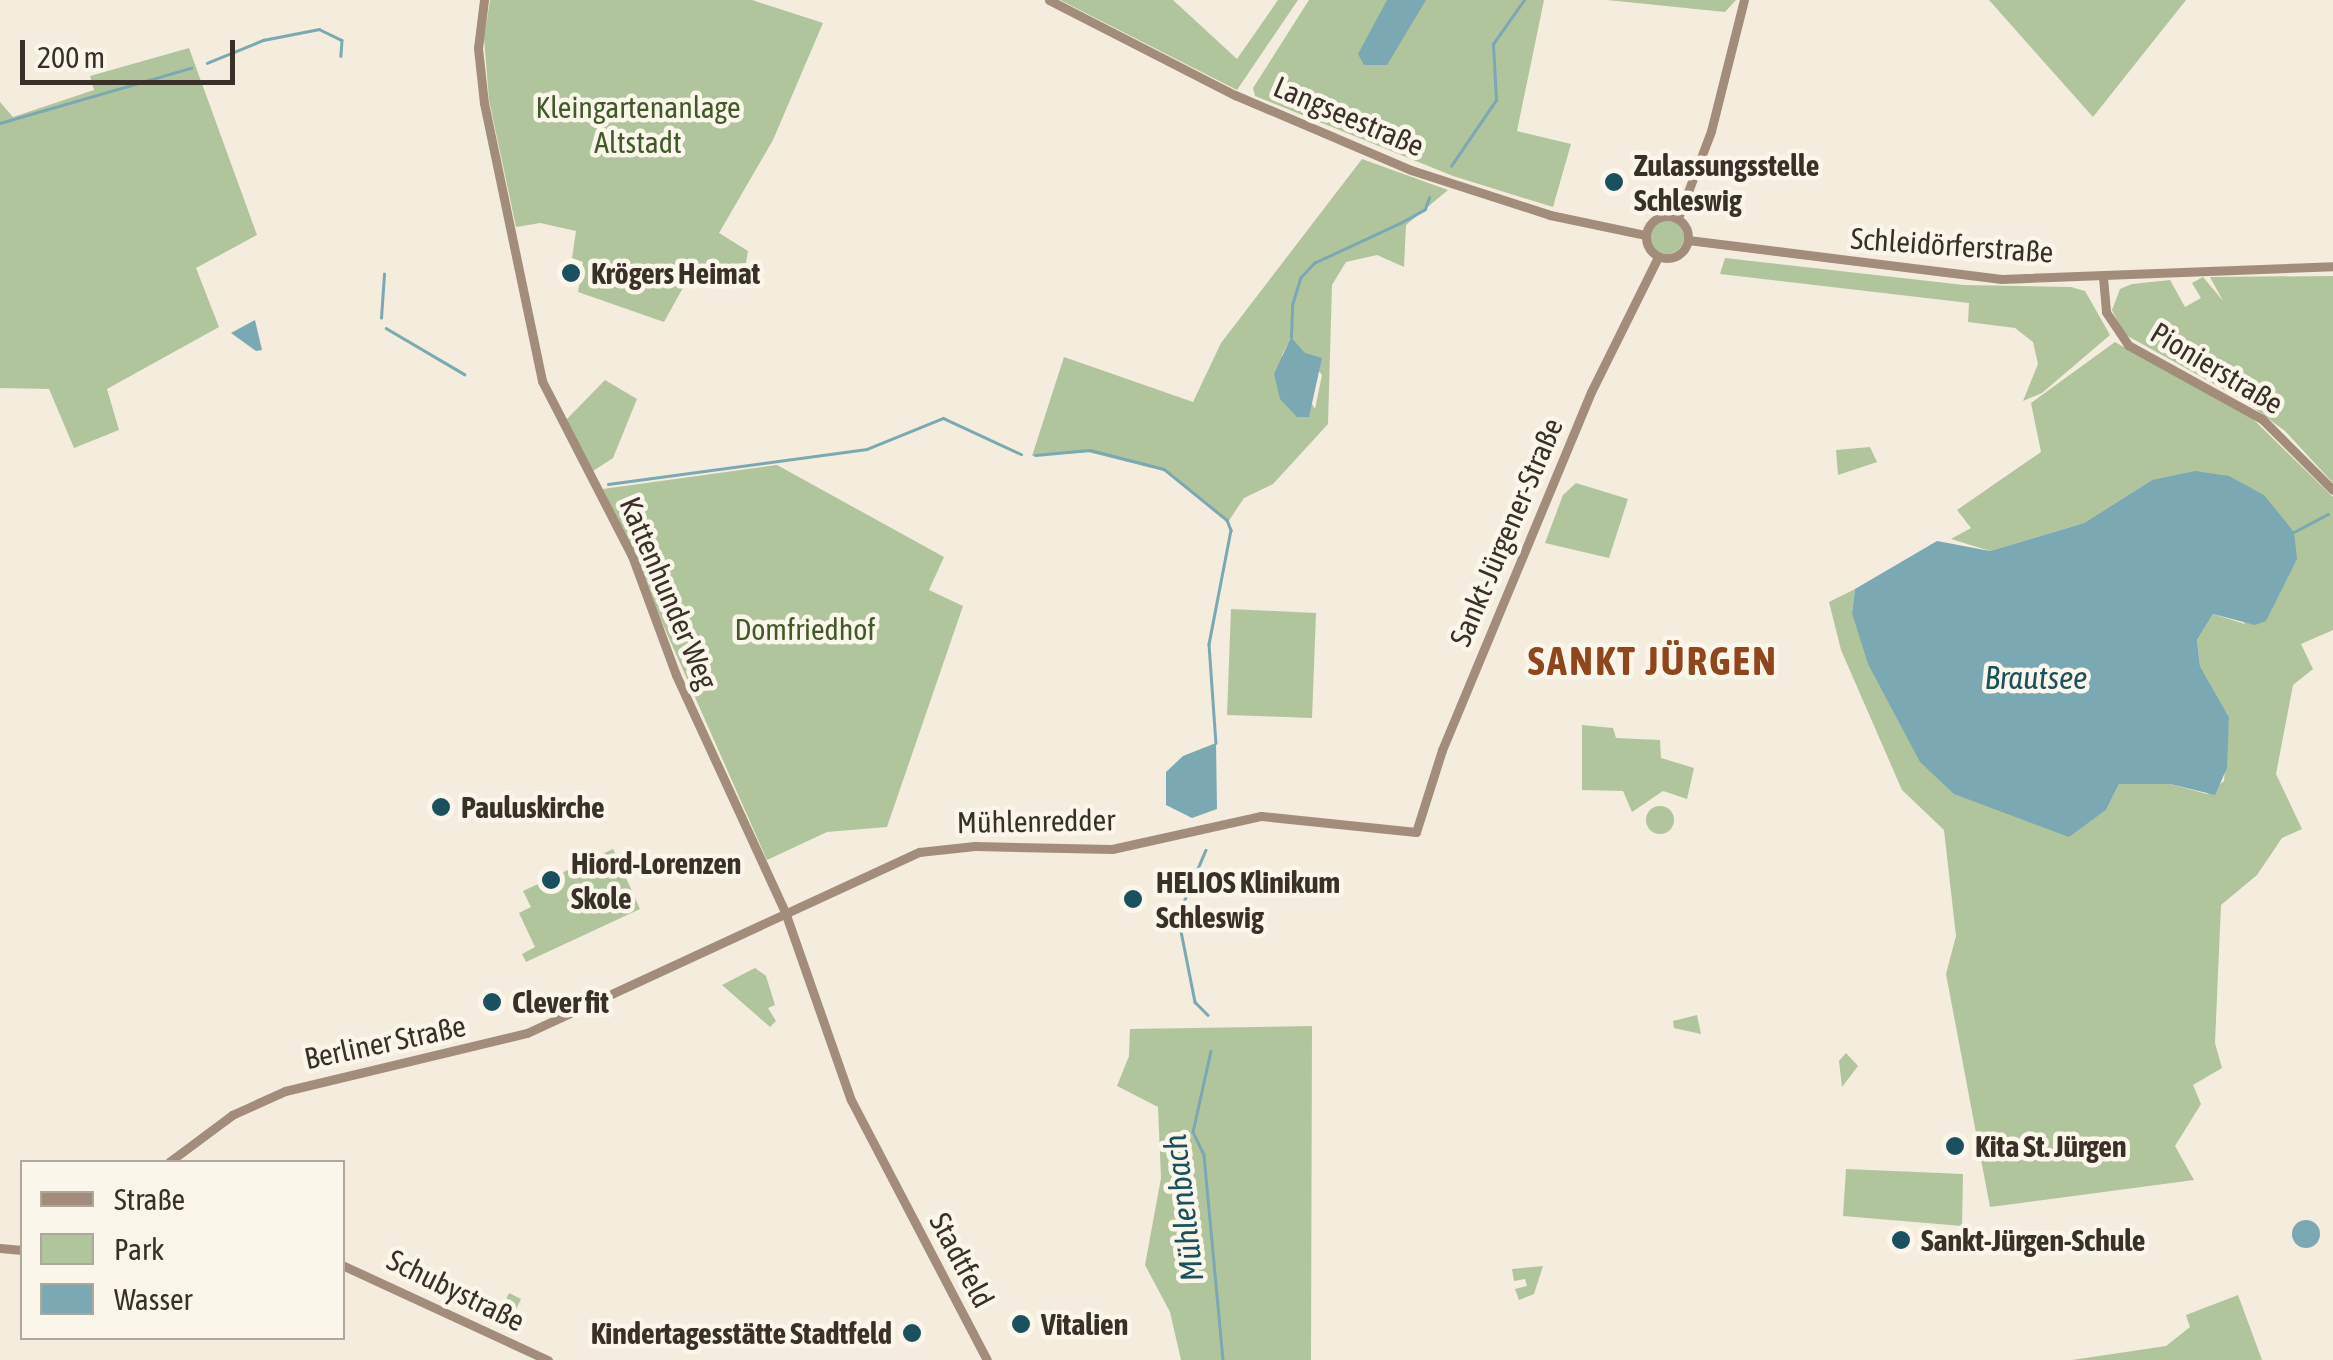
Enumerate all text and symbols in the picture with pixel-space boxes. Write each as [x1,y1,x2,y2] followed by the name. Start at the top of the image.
[25,20,240,82] scale bar
[37,40,105,74] text: 200 m
[1268,68,1430,164] street label: Langseestraße
[535,89,741,160] park label: Kleingartenanlage Altstadt
[1634,147,1819,218] place label: Zulassungsstelle Schleswig
[1603,171,1625,193] marker: Zulassungsstelle Schleswig
[1849,220,2055,270] street label: Schleidörferstraße
[591,255,760,291] place label: Krögers Heimat
[560,262,582,284] marker: Krögers Heimat
[2144,314,2290,422] street label: Pionierstraße
[1442,413,1570,651] street label: Sankt-Jürgener-Straße
[612,492,726,694] street label: Kattenhunder Weg
[734,611,876,647] park label: Domfriedhof
[1528,637,1778,685] district label: SANKT JÜRGEN
[1985,659,2087,697] water label: Brautsee
[461,789,605,825] place label: Pauluskirche
[430,796,452,818] marker: Pauluskirche
[957,802,1115,840] street label: Mühlenredder
[571,845,741,916] place label: Hiord-Lorenzen Skole
[1156,864,1340,934] place label: HELIOS Klinikum Schleswig
[540,869,562,891] marker: Hiord-Lorenzen Skole
[1120,886,1146,912] marker: HELIOS Klinikum Schleswig
[512,984,609,1020] place label: Clever fit
[481,991,503,1013] marker: Clever fit
[301,1007,469,1077] street label: Berliner Straße
[1975,1128,2126,1164] place label: Kita St. Jürgen
[1156,1132,1212,1284] water label: Mühlenbach
[1944,1135,1966,1157] marker: Kita St. Jürgen
[20,1160,345,1340] legend
[114,1182,185,1216] text: Straße
[922,1207,1002,1313] street label: Stadtfeld
[1921,1222,2145,1258] place label: Sankt-Jürgen-Schule
[1890,1229,1912,1251] marker: Sankt-Jürgen-Schule
[114,1232,164,1266] text: Park
[382,1241,530,1339] street label: Schubystraße
[114,1282,192,1316] text: Wasser
[1041,1306,1128,1342] place label: Vitalien
[1010,1313,1032,1335] marker: Vitalien
[591,1315,892,1351] place label: Kindertagesstätte Stadtfeld
[901,1322,923,1344] marker: Kindertagesstätte Stadtfeld

